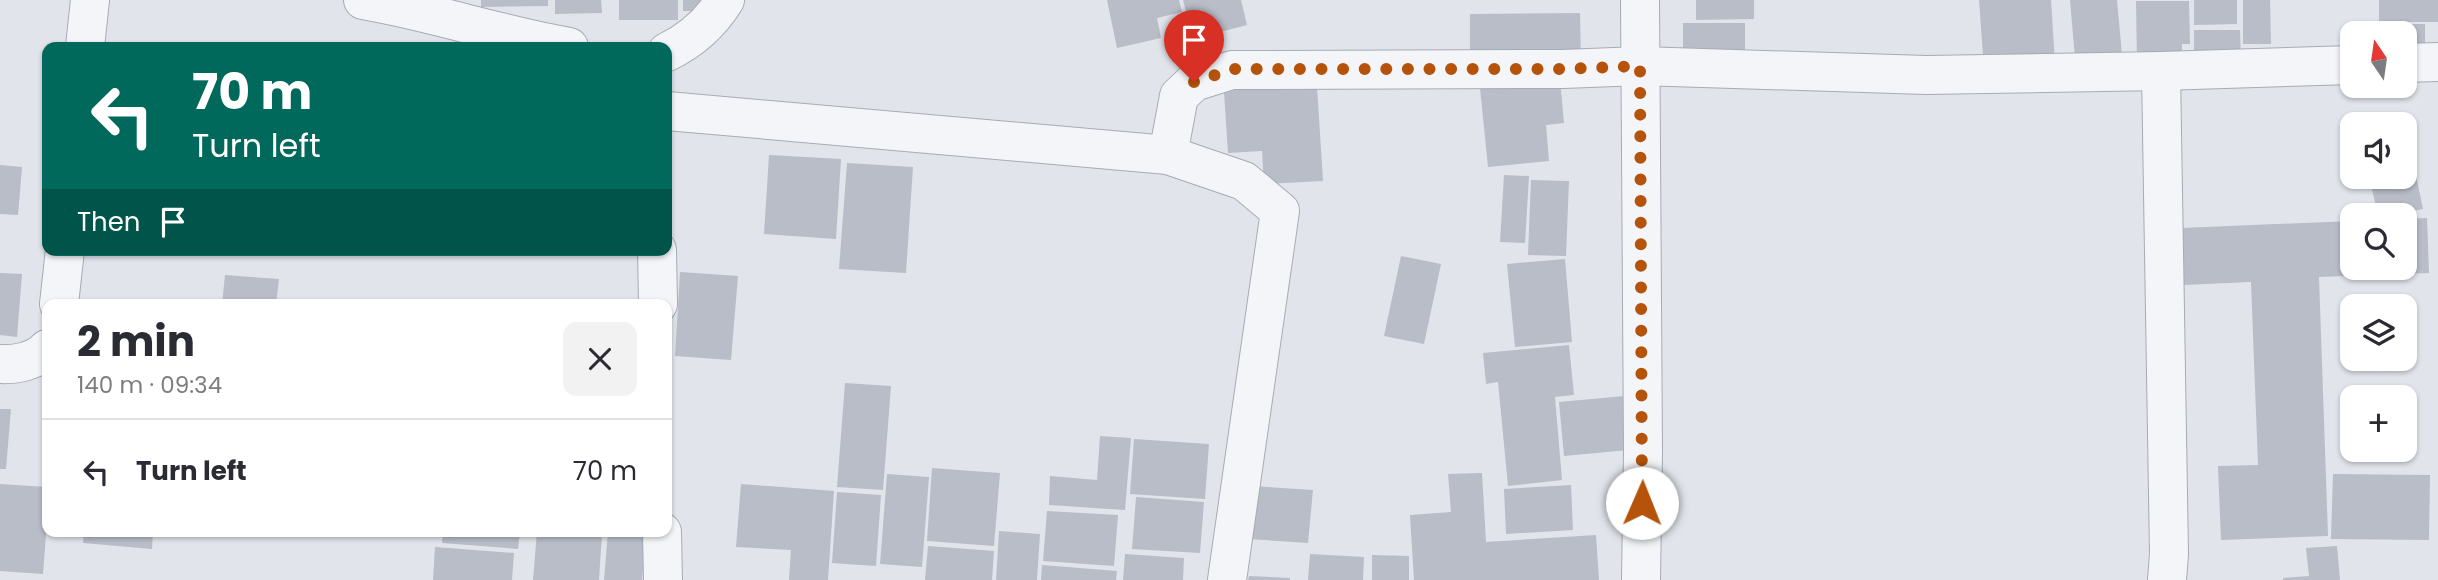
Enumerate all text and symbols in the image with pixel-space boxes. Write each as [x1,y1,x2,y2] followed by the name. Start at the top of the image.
[1164,10,1224,82] pin
[1175,21,1213,59] icon: arrive
[2340,21,2417,98] north arrow
[2340,21,2417,462] map controls
[192,58,312,126] text: 70 m
[77,70,168,161] icon: left
[2340,112,2417,189] button: sound
[192,123,321,168] text: Turn left
[154,203,192,241] icon: arrive
[2340,203,2417,280] button: search
[77,204,140,240] text: Then
[2340,294,2417,371] button: layers
[77,312,195,371] text: 2 min
[563,322,637,396] button: close
[77,369,222,401] text: 140 m · 09:34
[2340,385,2417,462] button: +
[77,453,115,491] icon: left
[136,453,247,489] text: Turn left
[573,453,637,489] text: 70 m
[1605,466,1679,540] position arrow

